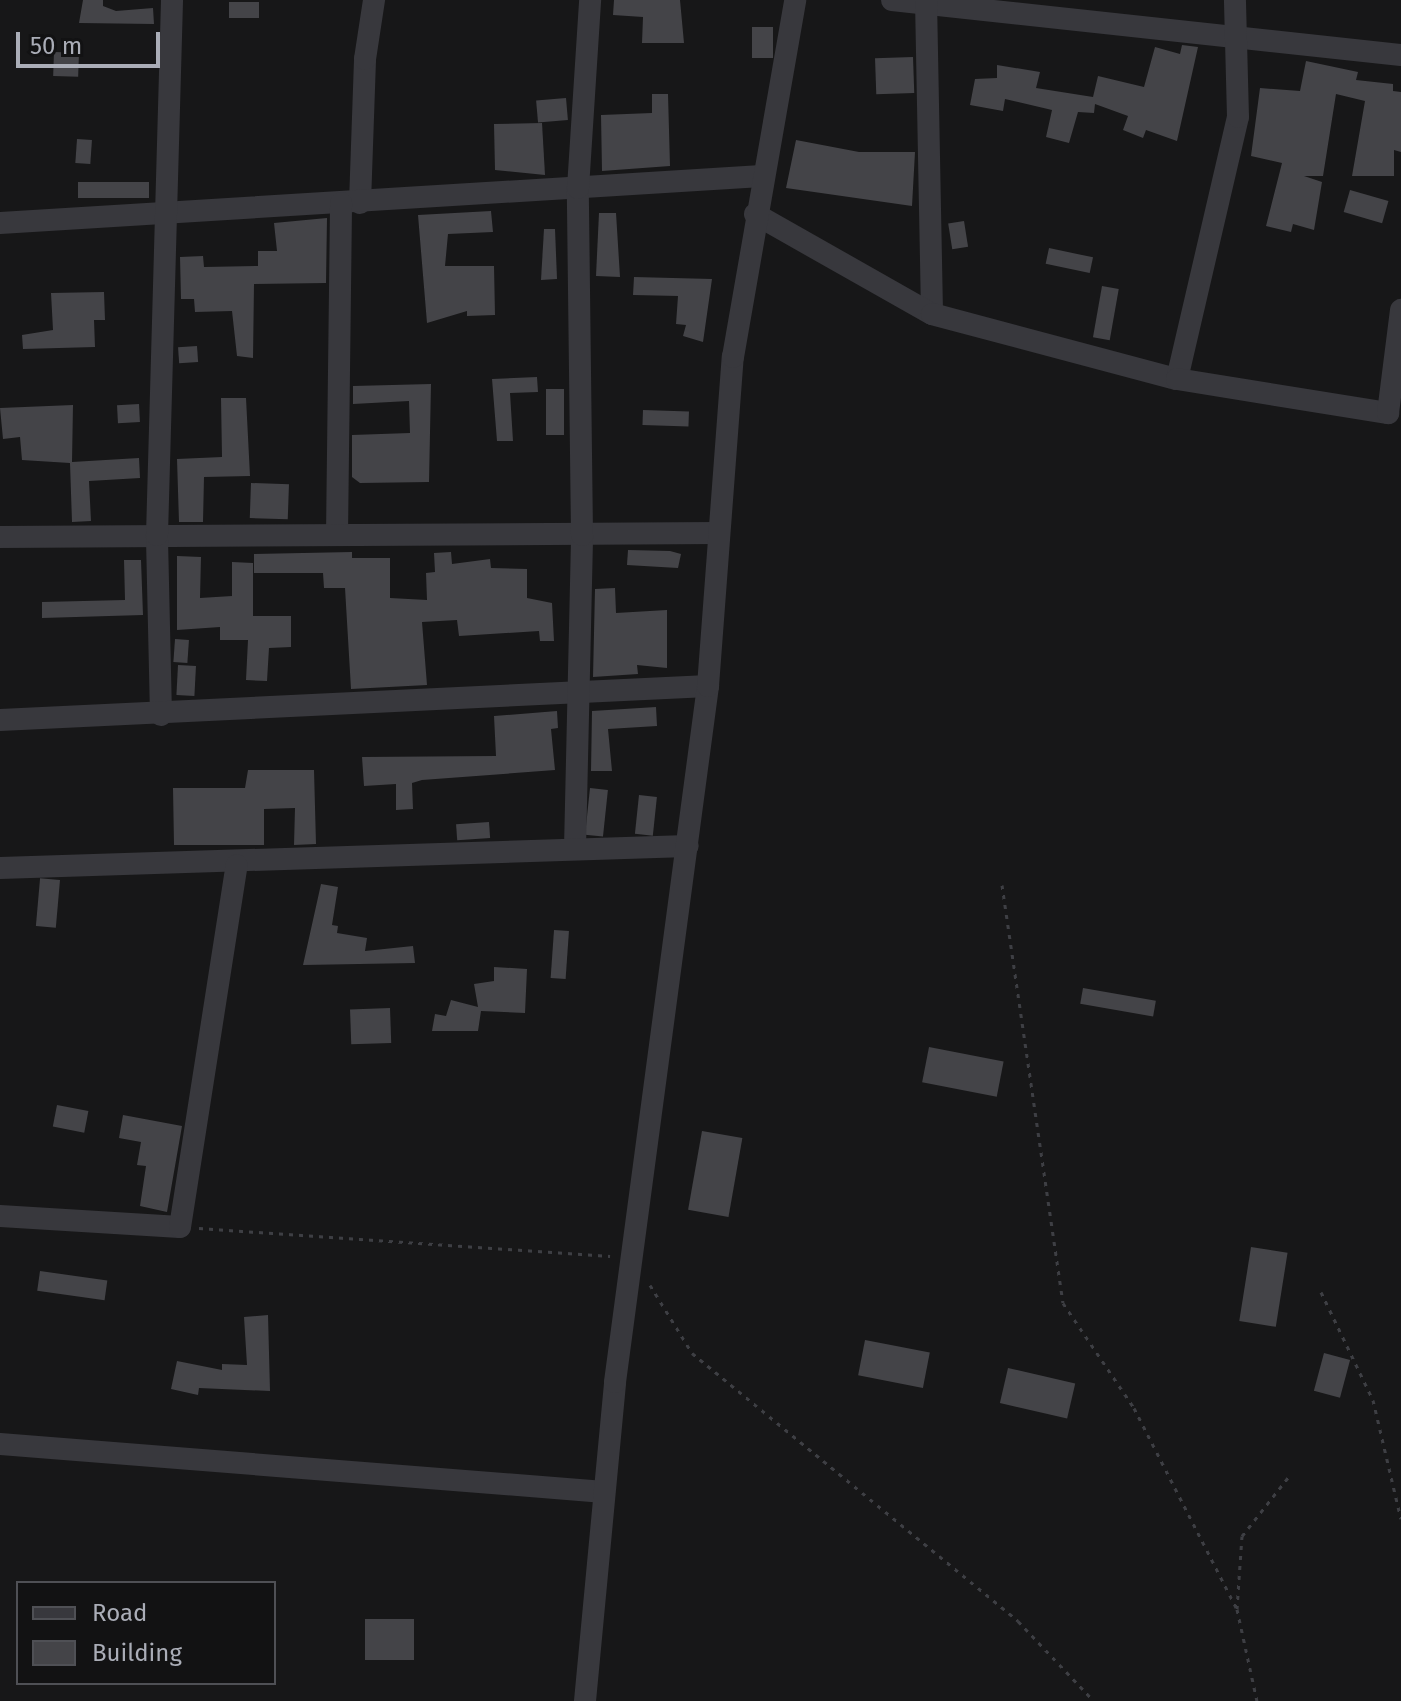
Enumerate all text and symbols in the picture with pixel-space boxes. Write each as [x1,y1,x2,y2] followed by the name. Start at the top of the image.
[20,16,164,66] scale bar
[30,32,82,60] text: 50 m
[16,1581,276,1685] legend
[92,1599,147,1627] text: Road
[92,1639,182,1667] text: Building

